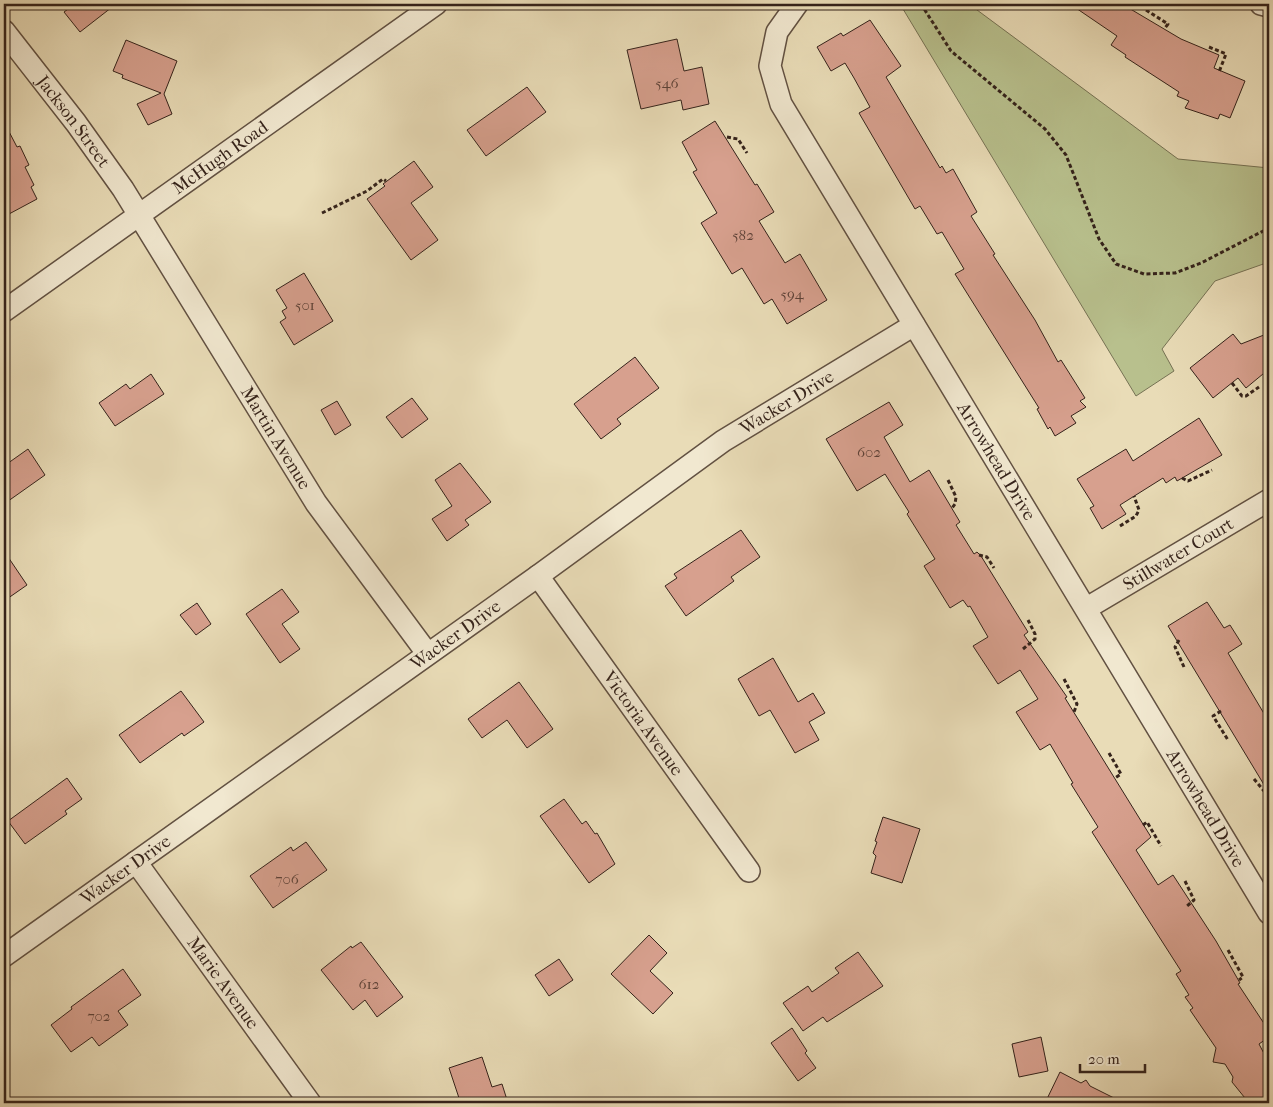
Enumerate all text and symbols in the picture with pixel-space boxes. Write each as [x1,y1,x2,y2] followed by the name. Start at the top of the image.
[31,70,115,172] street label: Jackson Street
[655,74,680,92] house number: 546
[168,116,272,199] street label: McHugh Road
[732,226,754,244] house number: 582
[780,285,805,303] house number: 594
[295,296,315,314] house number: 501
[735,366,838,439] street label: Wacker Drive
[236,383,316,493] street label: Martin Avenue
[952,398,1040,524] street label: Arrowhead Drive
[857,443,881,461] house number: 602
[1119,513,1238,595] street label: Stillwater Court
[405,595,505,675] street label: Wacker Drive
[598,666,688,780] street label: Victoria Avenue
[1162,745,1249,871] street label: Arrowhead Drive
[75,830,175,910] street label: Wacker Drive
[275,870,300,888] house number: 706
[183,933,264,1033] street label: Marie Avenue
[358,975,380,993] house number: 612
[87,1007,111,1025] house number: 702
[1080,1042,1146,1074] scale bar
[1088,1050,1120,1068] text: 20 m

